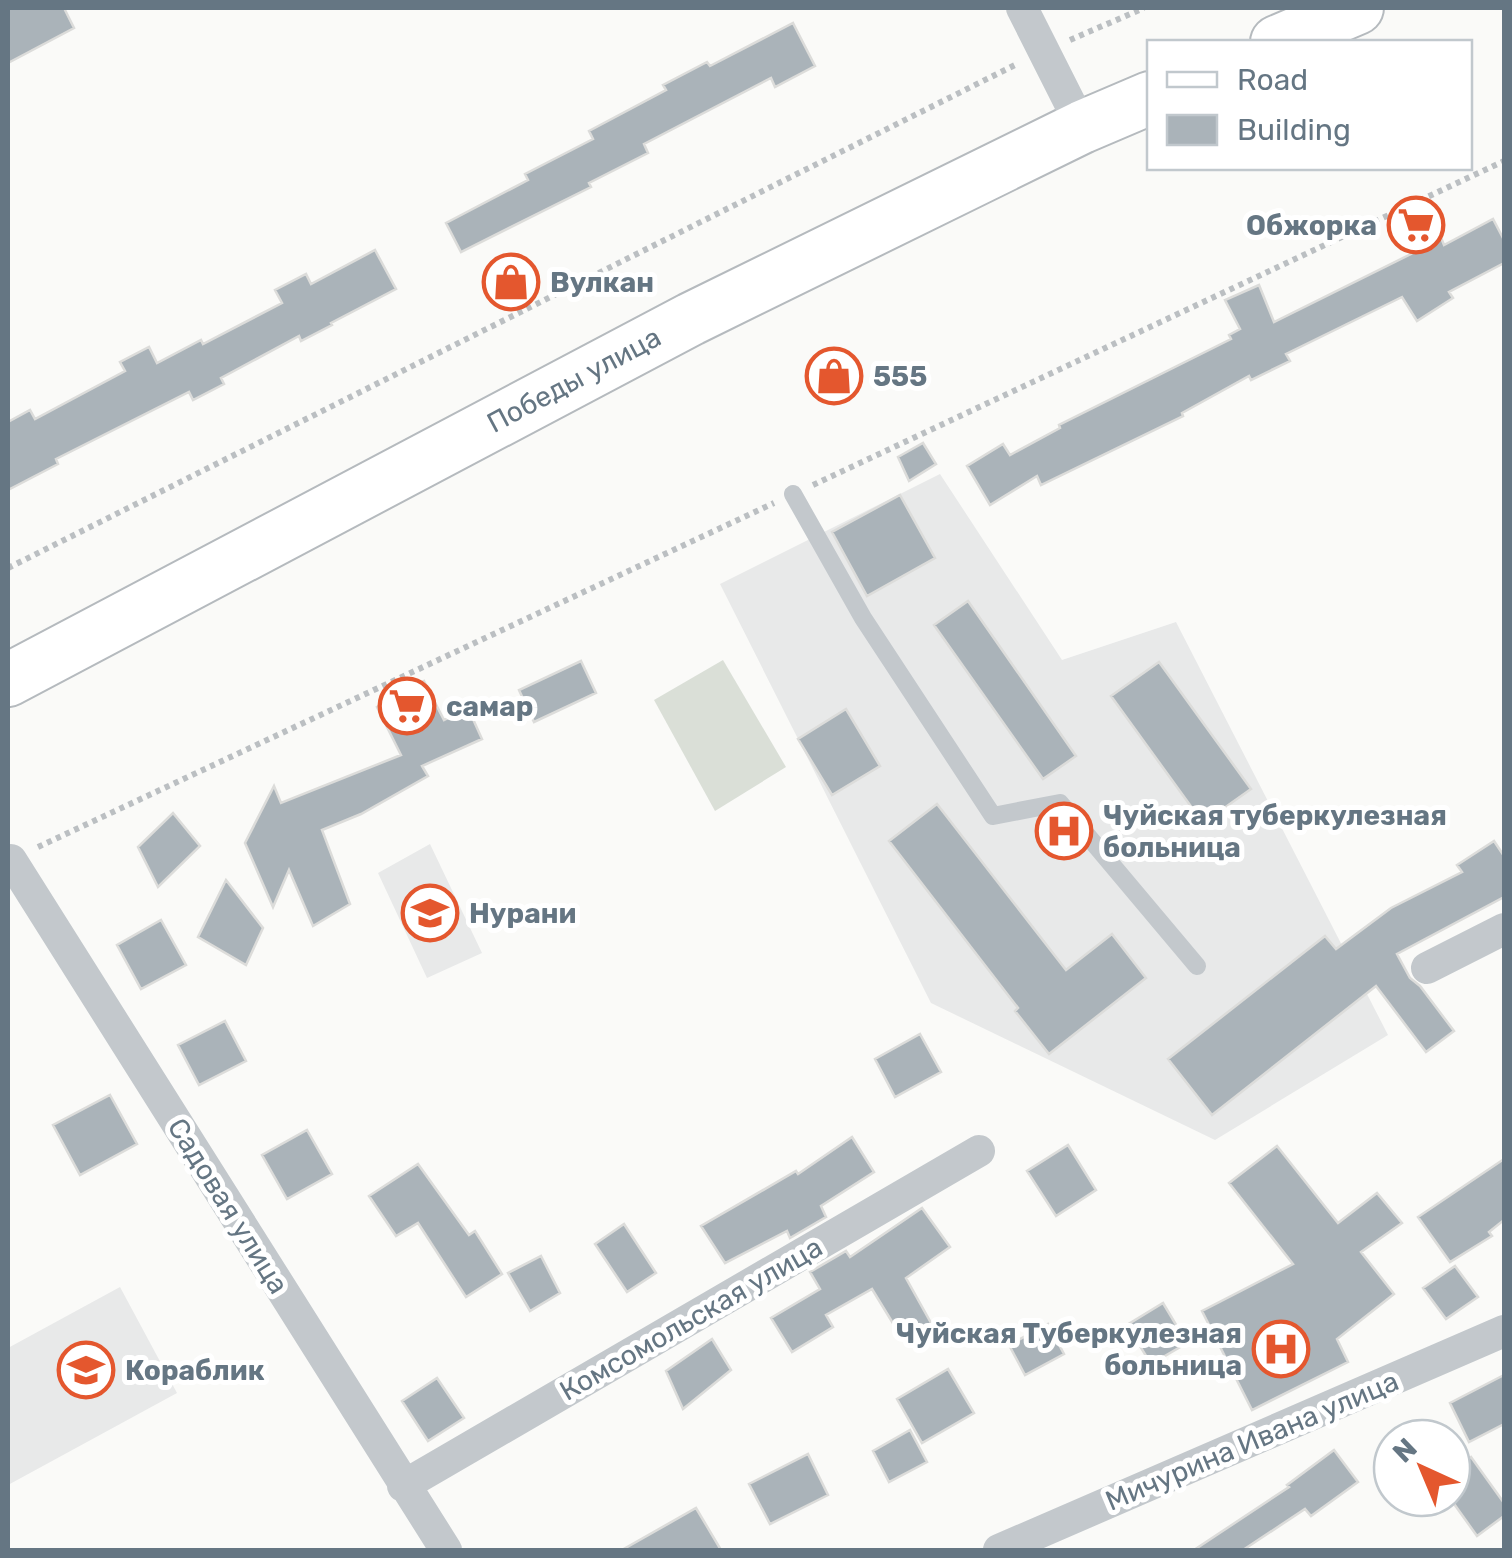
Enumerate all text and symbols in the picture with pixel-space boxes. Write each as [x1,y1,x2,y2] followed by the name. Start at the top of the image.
[1147,40,1472,170] legend
[1237,62,1308,98] text: Road
[1237,112,1351,148] text: Building
[1386,195,1446,255] supermarket icon: Обжорка
[1246,209,1377,242] place label: Обжорка
[481,252,541,312] shop icon: Вулкан
[550,266,654,299] place label: Вулкан
[481,320,667,440] street label: Победы улица
[804,346,864,406] shop icon: 555
[873,360,927,393] place label: 555
[377,676,437,736] supermarket icon: самар
[446,690,534,723] place label: самар
[1103,799,1447,864] place label: Чуйская туберкулезная больница
[1034,801,1094,861] hospital icon: Чуйская туберкулезная больница
[400,883,460,943] school or university icon: Нурани
[469,897,576,930] place label: Нурани
[161,1112,295,1300] street label: Садовая улица
[554,1230,828,1408] street label: Комсомольская улица
[896,1317,1242,1382] place label: Чуйская Туберкулезная больница
[1251,1319,1311,1379] hospital icon: Чуйская Туберкулезная больница
[56,1340,116,1400] school or university icon: Кораблик
[125,1354,265,1387] place label: Кораблик
[1101,1364,1403,1518] street label: Мичурина Ивана улица
[1372,1418,1472,1518] north arrow
[1386,1432,1424,1469] text: N

